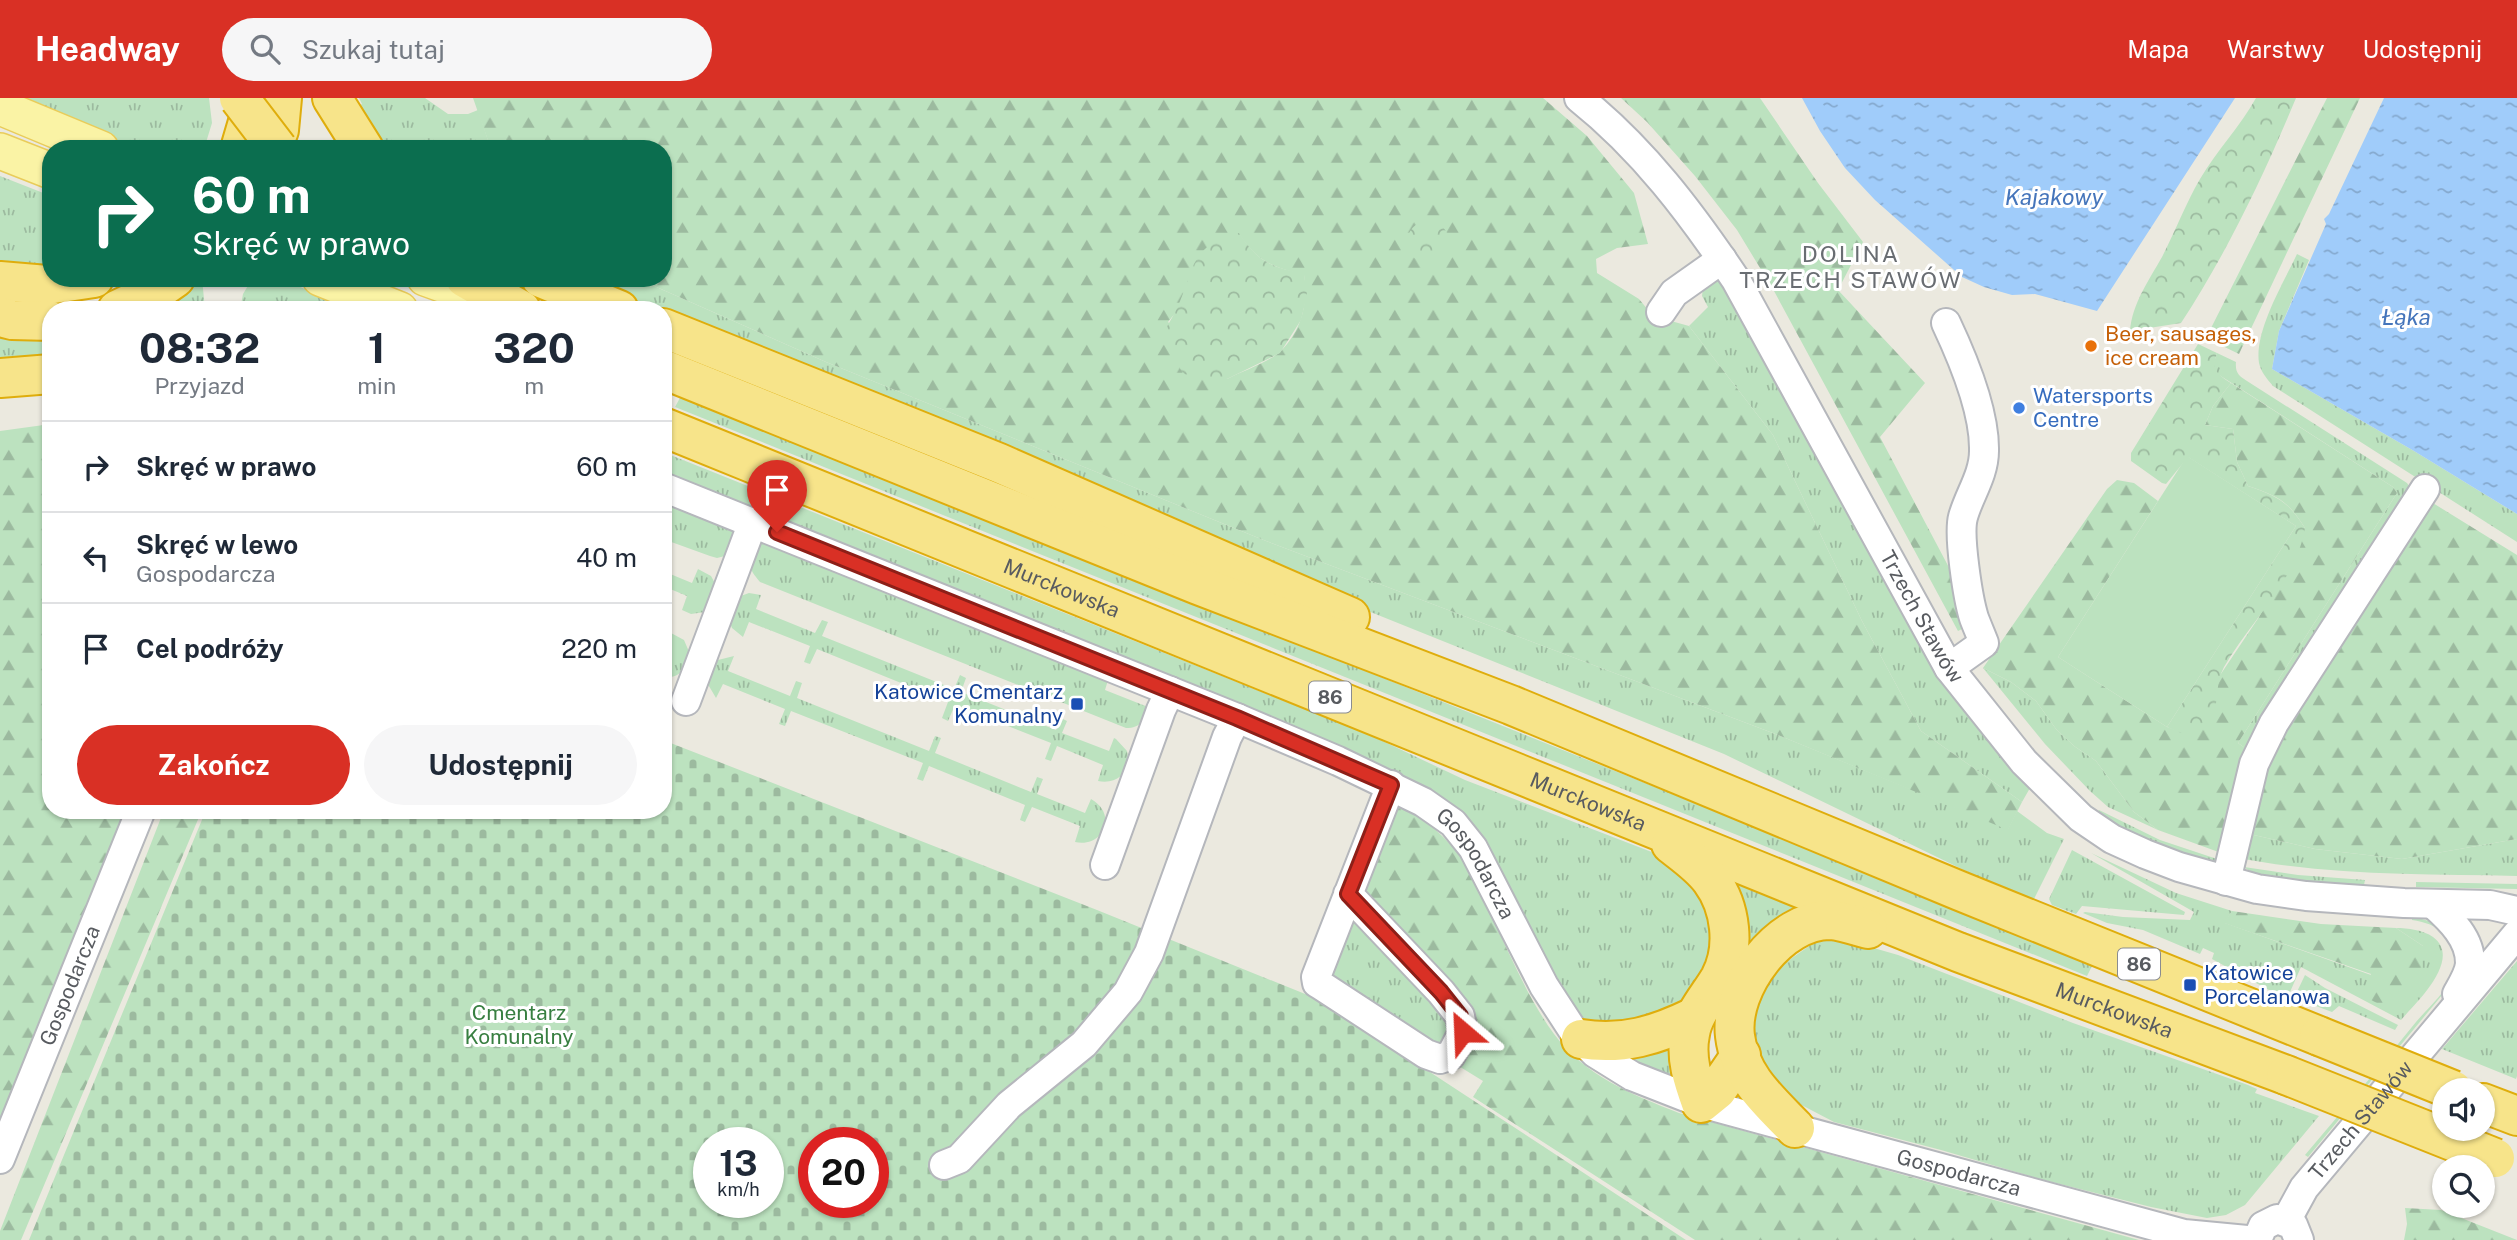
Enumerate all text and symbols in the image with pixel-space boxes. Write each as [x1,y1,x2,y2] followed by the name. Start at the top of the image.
[222,18,712,81] search box
[35,30,180,68] text: Headway
[246,30,284,68] icon: search
[302,34,445,65] text: Szukaj tutaj
[2127,35,2189,63] text: Mapa
[2227,35,2325,63] text: Warstwy
[2363,35,2482,63] text: Udostępnij
[192,166,311,224] text: 60 m
[77,168,168,259] icon: right
[2005,183,2105,210] water label: Kajakowy
[192,225,410,262] text: Skręć w prawo
[1739,240,1963,293] district label: DOLINA TRZECH STAWÓW
[2381,303,2431,330] water label: Łąka
[2105,321,2257,370] place label: Beer, sausages, ice cream
[139,323,260,372] text: 08:32
[368,323,386,372] text: 1
[493,323,575,372] text: 320
[2083,338,2099,354] marker: Beer, sausages, ice cream
[154,372,245,399] text: Przyjazd
[357,372,396,399] text: min
[524,372,544,399] text: m
[2033,383,2153,432] place label: Watersports Centre
[2011,400,2027,416] marker: Watersports Centre
[77,448,115,486] icon: right
[136,451,316,482] text: Skręć w prawo
[576,451,637,482] text: 60 m
[747,460,807,532] pin
[758,471,796,509] icon: arrive
[136,529,298,560] text: Skręć w lewo
[77,539,115,577] icon: left
[576,542,637,573] text: 40 m
[1875,546,1969,688] street label: Trzech Stawów
[1000,553,1124,623] street label: Murckowska
[136,560,276,587] text: Gospodarcza
[77,630,115,668] icon: arrive
[136,633,284,664] text: Cel podróży
[561,633,637,664] text: 220 m
[874,679,1063,728] place label: Katowice Cmentarz Komunalny
[1309,682,1351,712] road number: 86
[1069,696,1085,712] marker: Katowice Cmentarz Komunalny
[77,725,350,805] button: Zakończ
[364,725,637,805] button: Udostępnij
[1526,767,1650,836] street label: Murckowska
[1432,802,1520,923] street label: Gospodarcza
[34,922,105,1049] street label: Gospodarcza
[2118,948,2160,979] road number: 86
[2204,960,2330,1009] place label: Katowice Porcelanowa
[2052,977,2176,1043] street label: Murckowska
[2182,977,2198,993] marker: Katowice Porcelanowa
[1426,995,1500,1069] position arrow
[464,1000,574,1049] park label: Cmentarz Komunalny
[2303,1055,2418,1185] street label: Trzech Stawów
[2432,1078,2495,1218] map controls
[2432,1078,2495,1141] button: sound
[798,1127,889,1218] speed limit sign: 20
[719,1143,758,1184] text: 13
[1894,1144,2024,1201] street label: Gospodarcza
[2432,1155,2495,1218] button: search
[717,1179,760,1200] text: km/h

